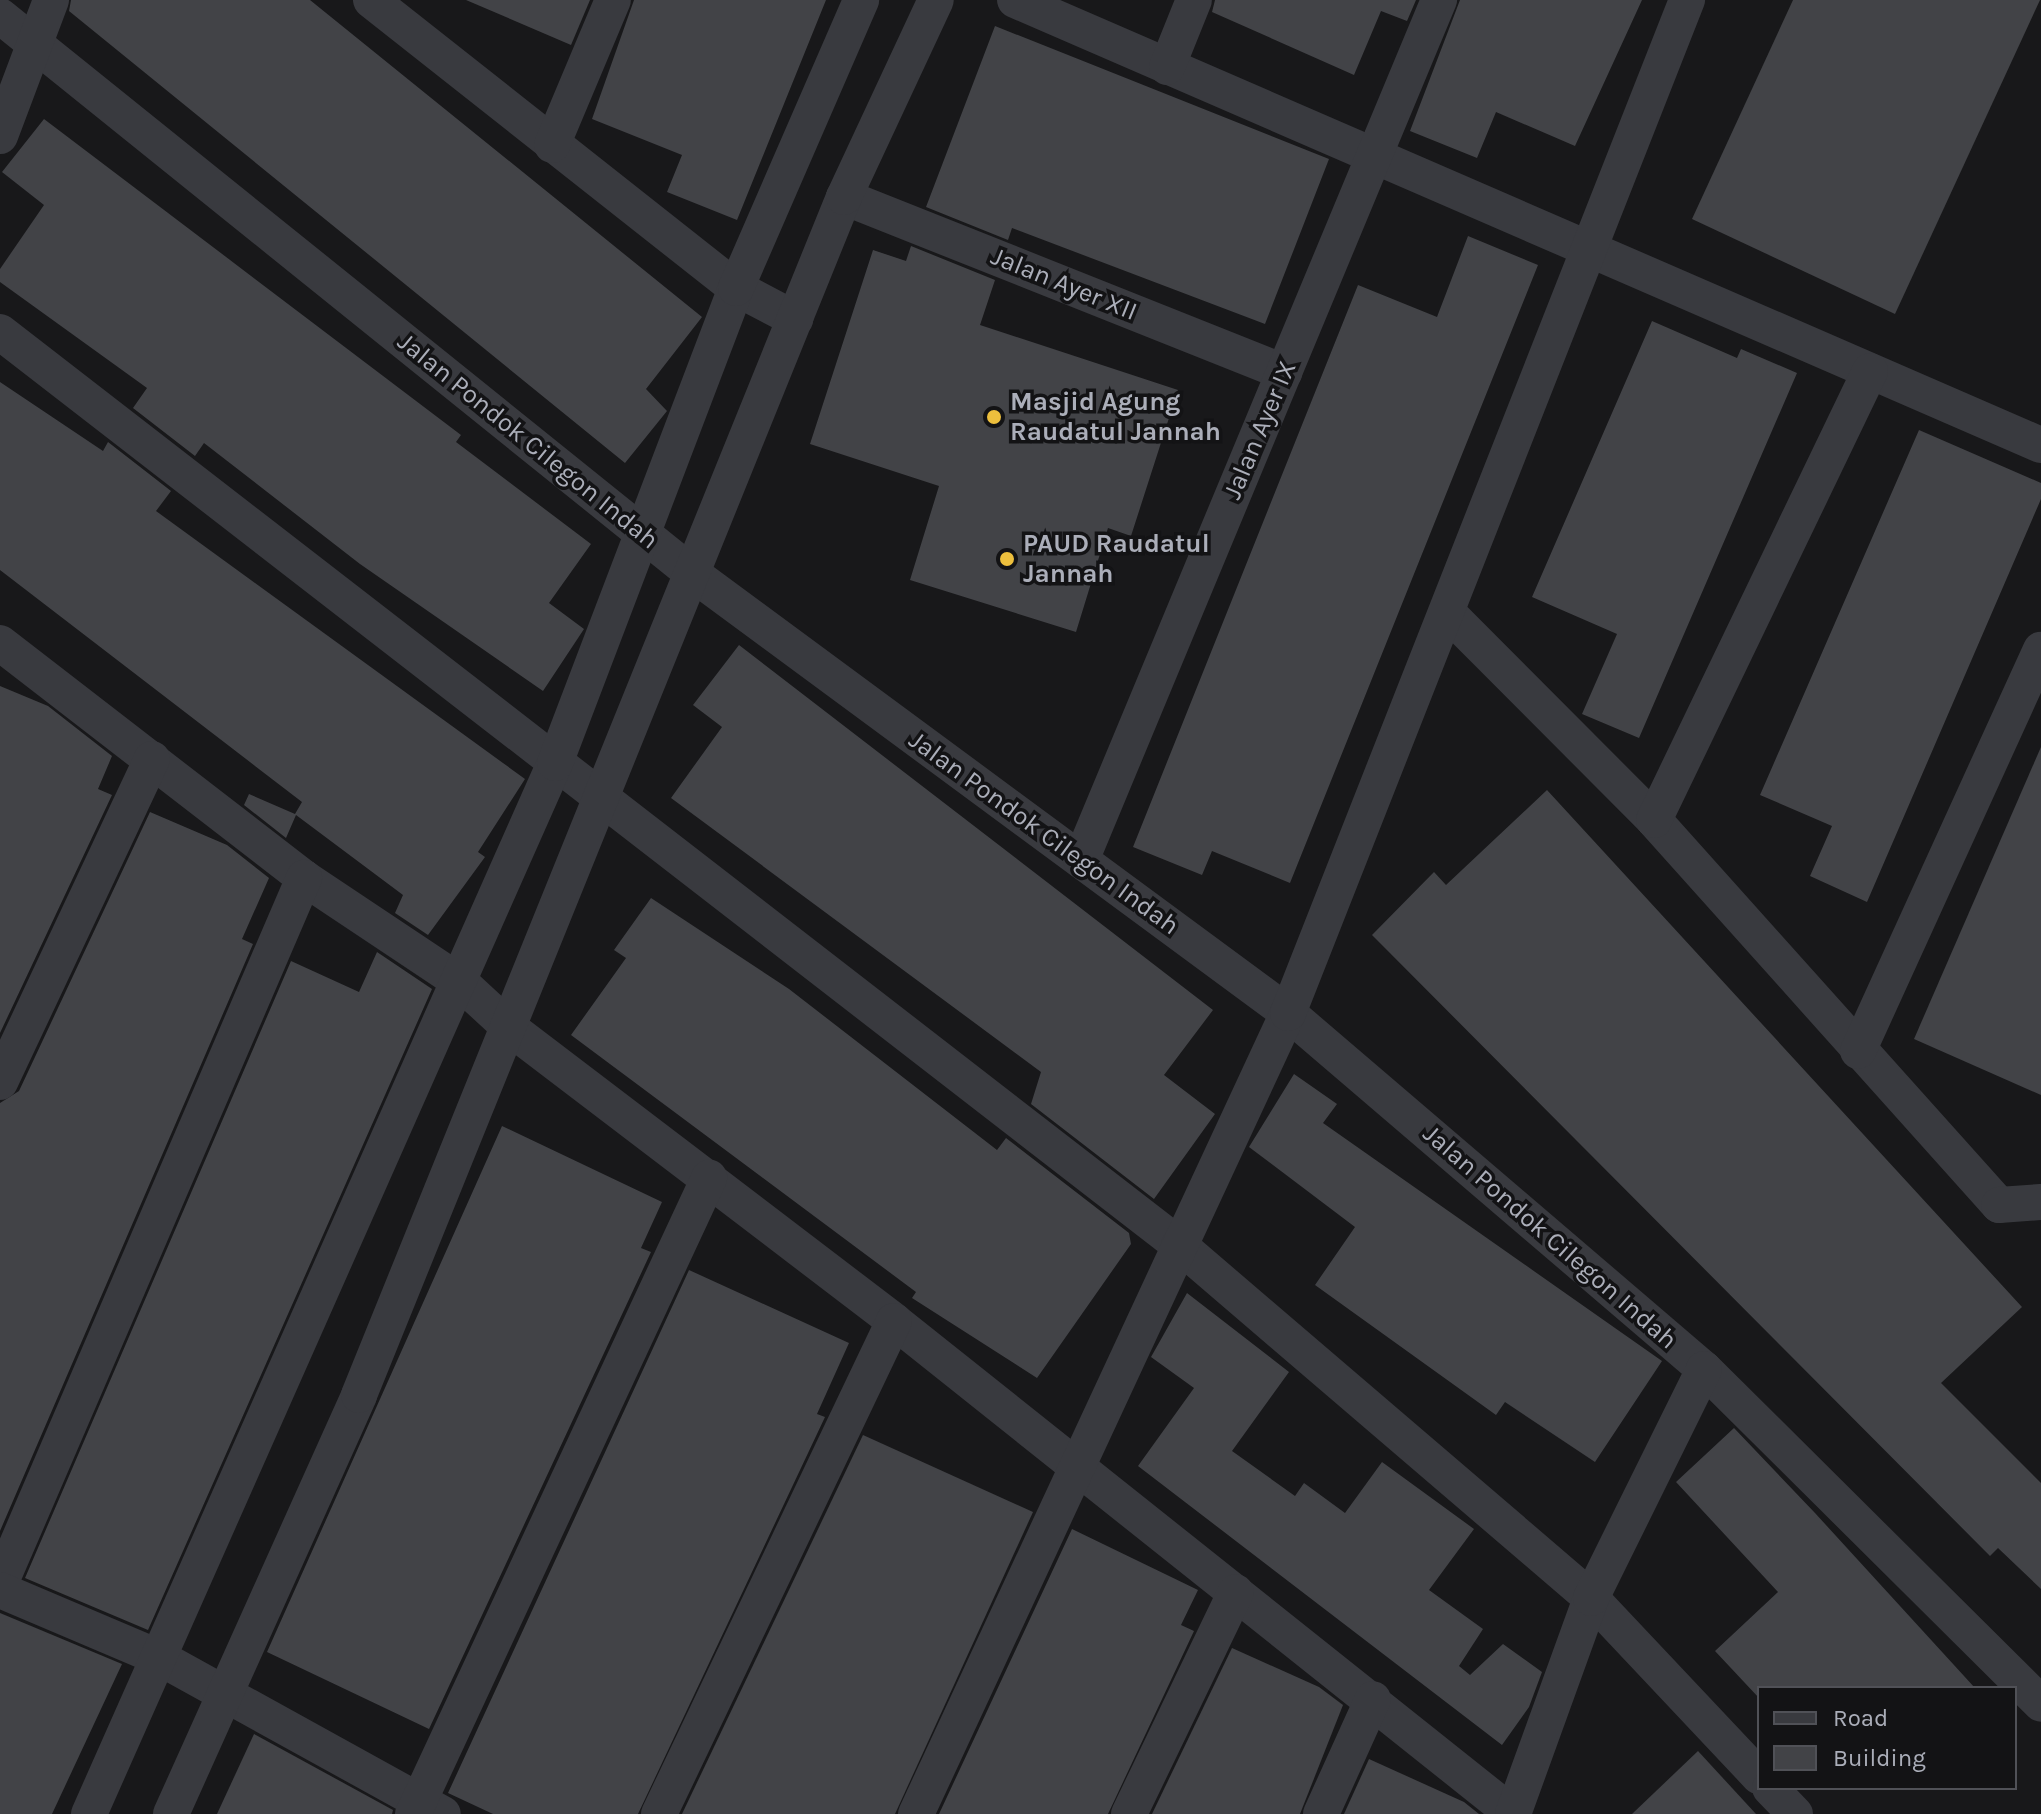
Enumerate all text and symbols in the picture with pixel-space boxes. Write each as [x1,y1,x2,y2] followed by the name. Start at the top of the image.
[986,241,1142,327] street label: Jalan Ayer XII
[391,326,665,556] street label: Jalan Pondok Cilegon Indah
[1217,356,1303,504] street label: Jalan Ayer IX
[1010,386,1221,448] place label: Masjid Agung Raudatul Jannah
[985,408,1003,426] marker: Masjid Agung Raudatul Jannah
[1023,528,1210,590] place label: PAUD Raudatul Jannah
[998,550,1016,568] marker: PAUD Raudatul Jannah
[903,724,1185,942] street label: Jalan Pondok Cilegon Indah
[1417,1118,1683,1356] street label: Jalan Pondok Cilegon Indah
[1757,1686,2017,1790] legend
[1833,1704,1888,1732] text: Road
[1833,1744,1926,1772] text: Building

